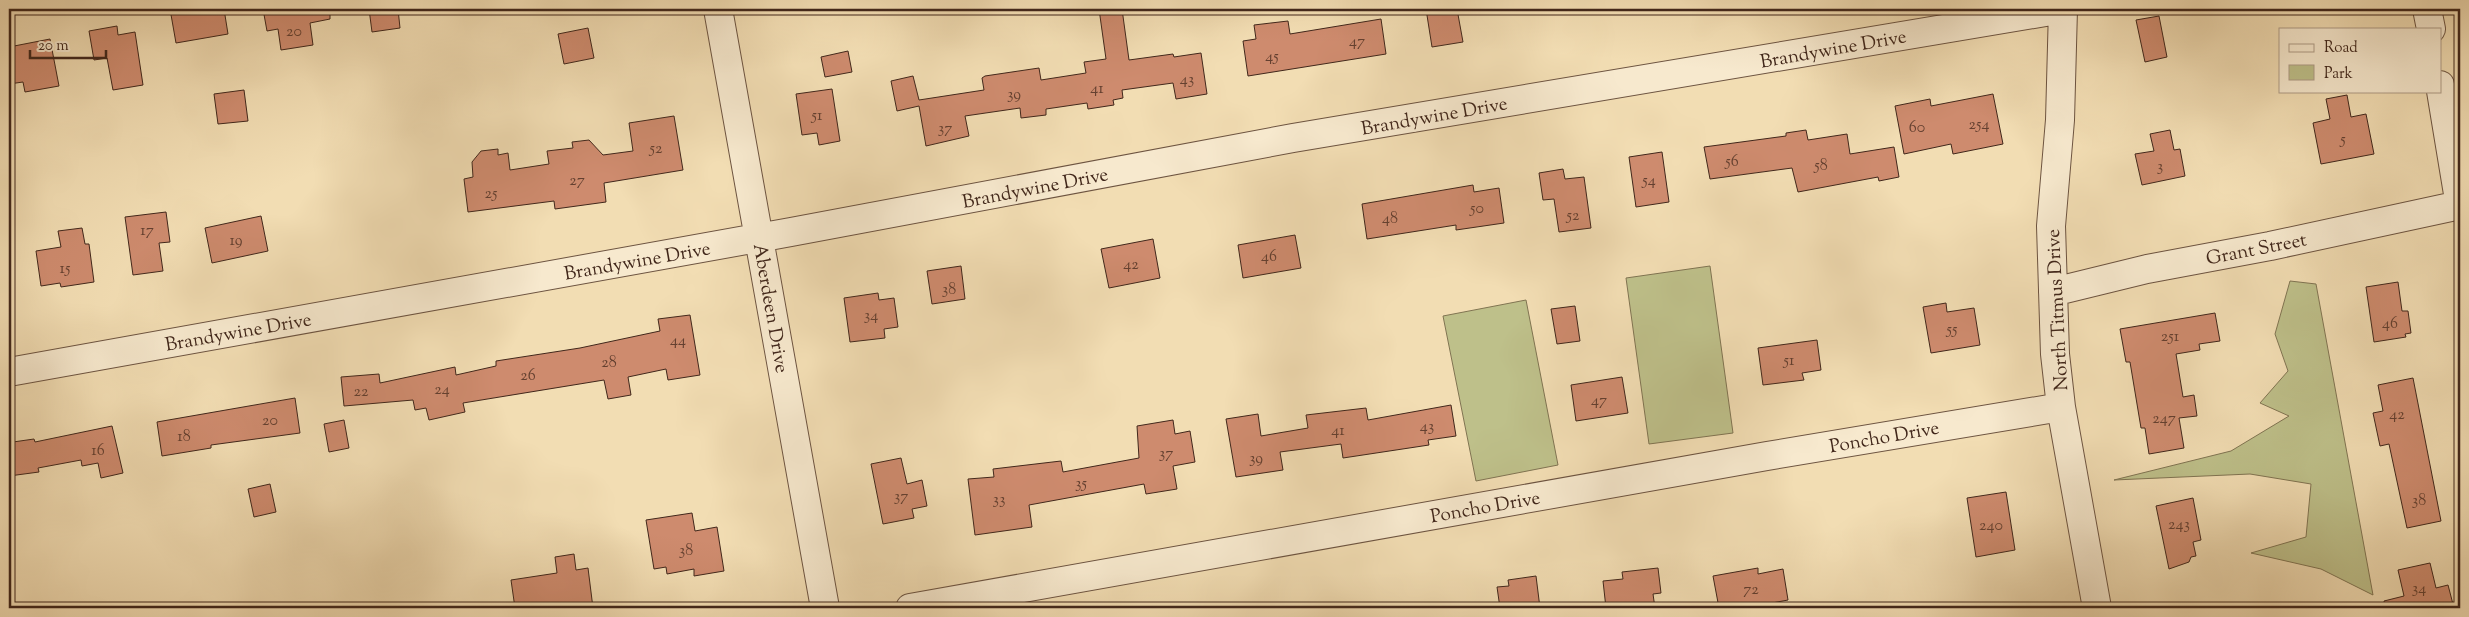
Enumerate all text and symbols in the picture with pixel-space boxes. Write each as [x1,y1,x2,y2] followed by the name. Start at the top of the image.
[286,21,302,44] house number: 20
[1758,24,1909,77] street label: Brandywine Drive
[30,28,106,60] scale bar
[2279,28,2442,92] legend
[1349,31,1365,54] house number: 47
[38,36,69,57] text: 20 m
[2324,38,2358,59] text: Road
[1265,46,1279,69] house number: 45
[2324,64,2353,85] text: Park
[1180,69,1194,92] house number: 43
[1090,78,1104,101] house number: 41
[1007,84,1021,107] house number: 39
[1359,91,1510,144] street label: Brandywine Drive
[811,105,823,128] house number: 51
[1968,114,1990,137] house number: 254
[1909,117,1925,140] house number: 60
[938,118,952,141] house number: 37
[2339,129,2346,152] house number: 5
[649,138,663,161] house number: 52
[1724,151,1739,174] house number: 56
[1813,155,1828,178] house number: 58
[2157,156,2163,179] house number: 3
[960,162,1111,217] street label: Brandywine Drive
[569,170,585,193] house number: 27
[1641,170,1656,193] house number: 54
[485,183,498,206] house number: 25
[1469,198,1484,221] house number: 50
[1566,205,1580,228] house number: 52
[1382,208,1398,231] house number: 48
[140,220,154,243] house number: 17
[2204,227,2310,273] street label: Grant Street
[2041,228,2076,391] street label: North Titmus Drive
[229,230,243,253] house number: 19
[562,236,713,289] street label: Brandywine Drive
[745,242,794,375] street label: Aberdeen Drive
[1261,246,1277,269] house number: 46
[1123,254,1139,277] house number: 42
[60,258,71,281] house number: 15
[942,279,956,302] house number: 38
[864,305,878,328] house number: 34
[163,307,314,360] street label: Brandywine Drive
[2382,313,2398,336] house number: 46
[1945,319,1958,342] house number: 55
[2161,326,2180,349] house number: 251
[670,330,686,353] house number: 44
[1783,350,1795,373] house number: 51
[601,352,617,375] house number: 28
[520,365,536,388] house number: 26
[434,379,450,402] house number: 24
[354,381,369,404] house number: 22
[1591,390,1607,413] house number: 47
[2389,404,2405,427] house number: 42
[2152,408,2176,431] house number: 247
[262,410,278,433] house number: 20
[1420,416,1434,439] house number: 43
[1827,416,1942,461] street label: Poncho Drive
[1331,420,1345,443] house number: 41
[177,426,191,449] house number: 18
[91,440,105,463] house number: 16
[1159,443,1173,466] house number: 37
[1249,448,1263,471] house number: 39
[1075,473,1087,496] house number: 35
[894,486,908,509] house number: 37
[1428,486,1543,531] street label: Poncho Drive
[993,489,1005,512] house number: 33
[2412,490,2426,513] house number: 38
[2168,514,2190,537] house number: 243
[1979,515,2003,538] house number: 240
[679,540,693,563] house number: 38
[2412,578,2426,601] house number: 34
[1743,579,1759,602] house number: 72

